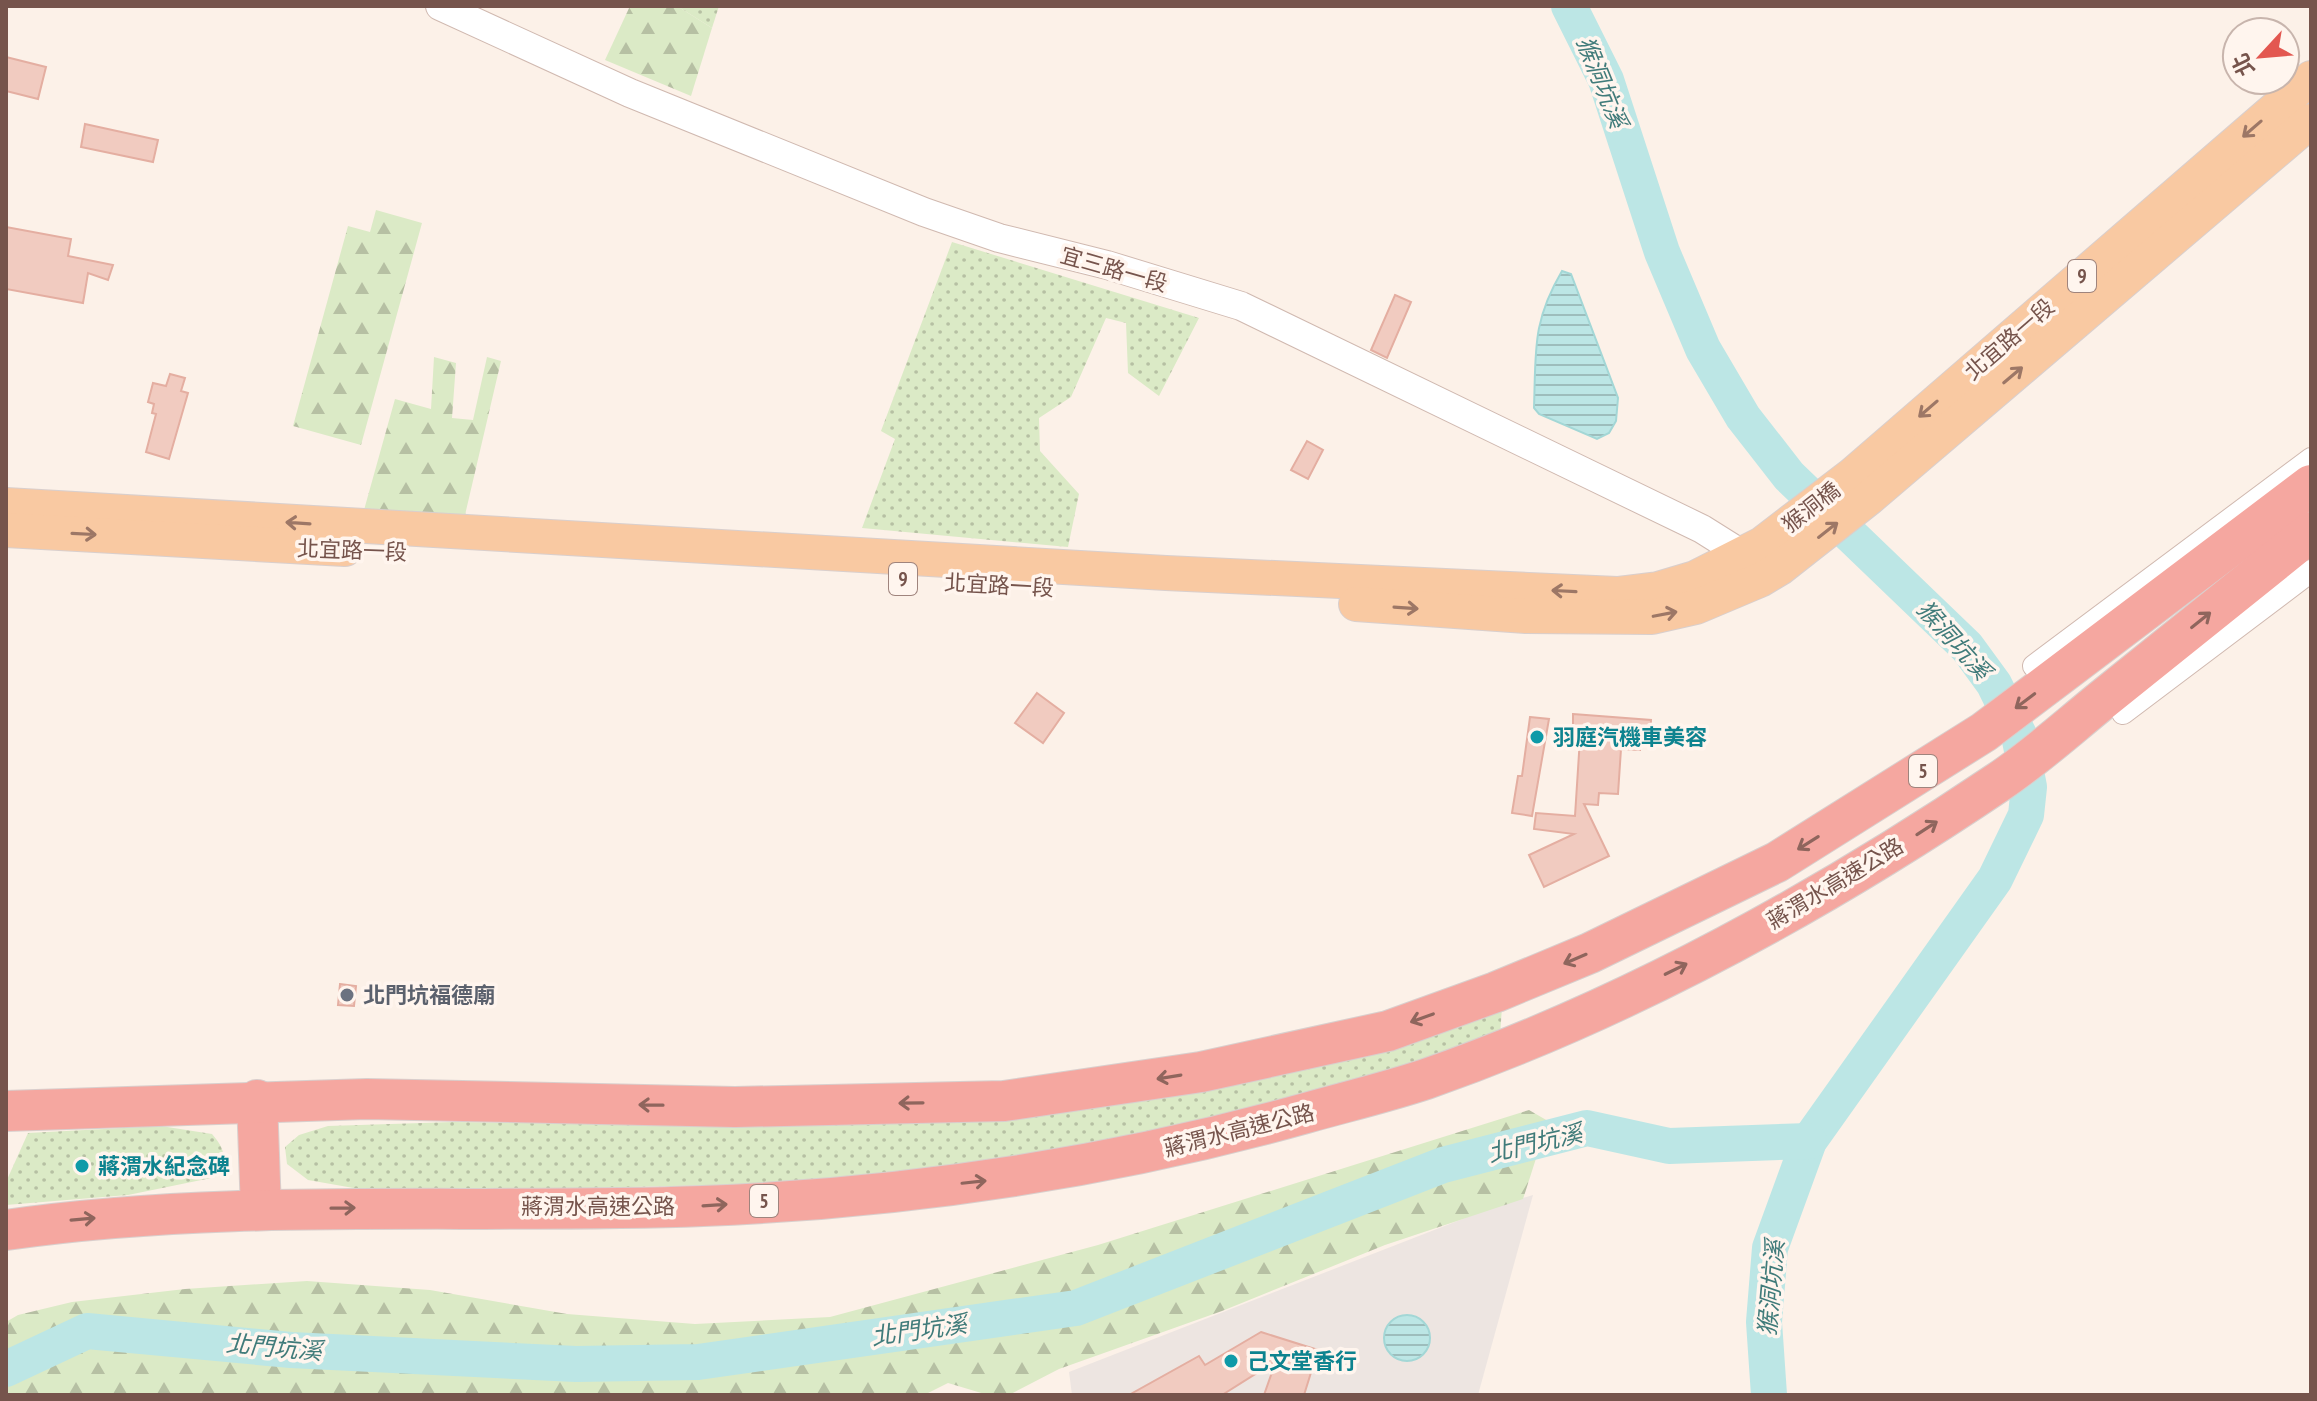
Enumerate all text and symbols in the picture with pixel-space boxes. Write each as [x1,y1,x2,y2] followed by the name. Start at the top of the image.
[2221,16,2301,96] north arrow
[1570,32,1635,135] water label: 猴洞坑溪
[2226,49,2260,81] text: 北
[2242,120,2263,138] one-way arrow
[1057,240,1171,298] street label: 宜三路一段
[2068,260,2096,292] road number: 9
[1958,292,2060,386] street label: 北宜路一段
[2003,366,2023,384] one-way arrow
[1918,400,1939,418] one-way arrow
[1776,476,1846,538] street label: 猴洞橋
[285,515,312,530] one-way arrow
[1817,521,1838,539] one-way arrow
[70,527,97,542] one-way arrow
[297,534,407,566] street label: 北宜路一段
[889,563,917,595] road number: 9
[943,568,1055,602] street label: 北宜路一段
[1551,584,1578,599] one-way arrow
[1910,594,2000,688] water label: 猴洞坑溪
[1392,601,1419,616] one-way arrow
[1652,606,1677,621] one-way arrow
[2190,612,2211,629] one-way arrow
[2015,692,2037,709] one-way arrow
[1553,723,1707,751] place label: 羽庭汽機車美容
[1528,728,1546,746] marker: 羽庭汽機車美容
[1909,755,1937,787] road number: 5
[1915,819,1938,835] one-way arrow
[1762,831,1908,935] street label: 蔣渭水高速公路
[1797,835,1820,851] one-way arrow
[1564,953,1588,967] one-way arrow
[1664,961,1688,976] one-way arrow
[363,981,495,1009] place label: 北門坑福德廟
[338,986,356,1004] marker: 北門坑福德廟
[1410,1012,1435,1027] one-way arrow
[1157,1070,1182,1085] one-way arrow
[898,1096,925,1111] one-way arrow
[638,1098,665,1113] one-way arrow
[1161,1098,1317,1162] street label: 蔣渭水高速公路
[1485,1116,1588,1169] water label: 北門坑溪
[98,1152,230,1180] place label: 蔣渭水紀念碑
[73,1157,91,1175] marker: 蔣渭水紀念碑
[960,1175,987,1190] one-way arrow
[750,1185,778,1217] road number: 5
[521,1192,675,1220] street label: 蔣渭水高速公路
[701,1197,728,1212] one-way arrow
[329,1200,356,1216] one-way arrow
[69,1212,96,1227] one-way arrow
[1751,1236,1791,1337] water label: 猴洞坑溪
[869,1308,972,1352] water label: 北門坑溪
[225,1327,326,1367] water label: 北門坑溪
[1247,1347,1357,1375] place label: 己文堂香行
[1222,1352,1240,1370] marker: 己文堂香行

